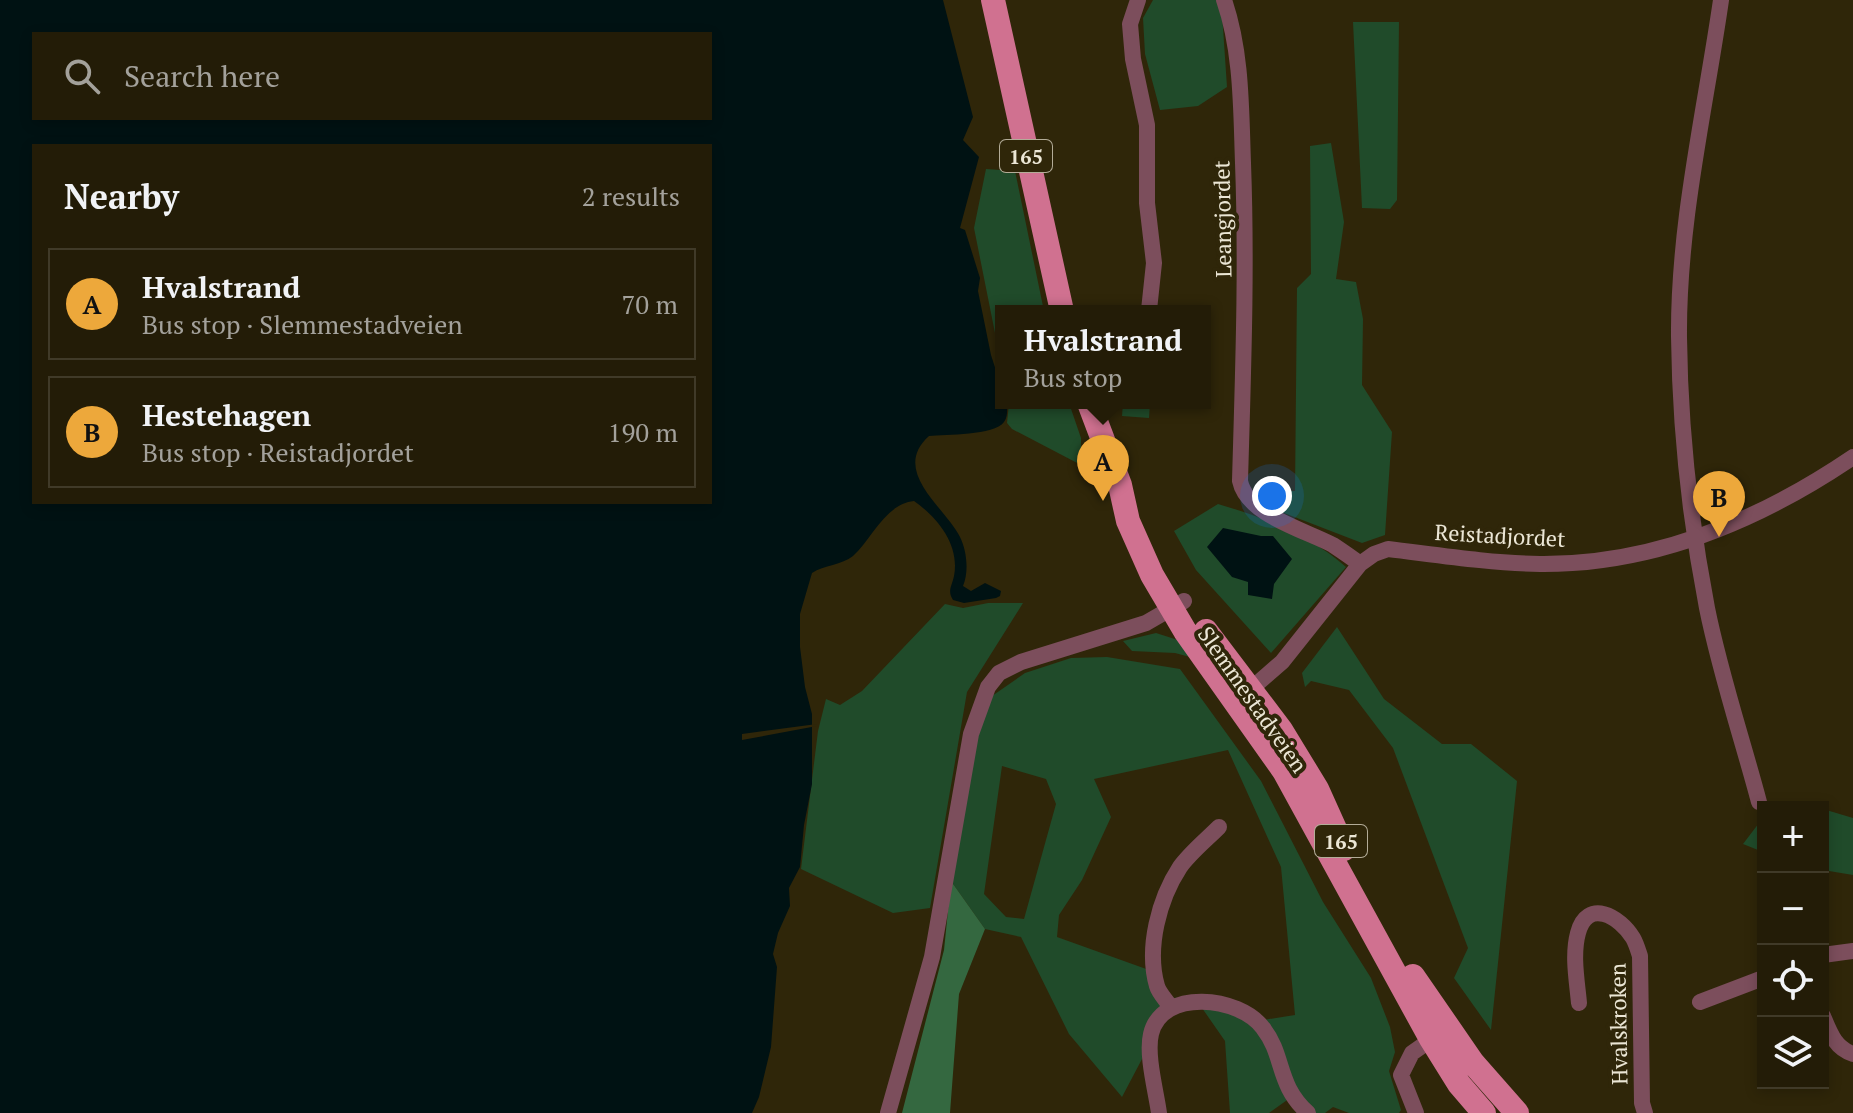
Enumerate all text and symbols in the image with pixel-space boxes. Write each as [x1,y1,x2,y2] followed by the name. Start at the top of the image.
[32,32,712,120] search box
[60,54,104,98] icon: search
[124,56,280,96] text: Search here
[1000,140,1052,172] road number: 165
[1206,160,1238,278] street label: Leangjordet
[64,174,179,219] text: Nearby
[582,179,680,213] text: 2 results
[142,267,300,307] text: Hvalstrand
[83,287,101,321] text: A
[622,287,678,321] text: 70 m
[995,305,1211,409] popup
[142,307,463,341] text: Bus stop · Slemmestadveien
[1024,320,1182,360] text: Hvalstrand
[1024,360,1122,394] text: Bus stop
[142,395,311,435] text: Hestehagen
[84,415,100,449] text: B
[608,415,678,449] text: 190 m
[142,435,414,469] text: Bus stop · Reistadjordet
[1077,435,1129,501] pin: A
[1693,471,1745,537] pin: B
[1252,476,1292,516] your location
[1434,517,1566,553] street label: Reistadjordet
[1192,620,1314,778] street label: Slemmestadveien
[1757,801,1829,1089] map controls
[1757,801,1829,873] button: +
[1315,825,1367,857] road number: 165
[1757,873,1829,945] button: −
[1757,945,1829,1017] button: locate
[1602,963,1634,1085] street label: Hvalskroken
[1757,1017,1829,1089] button: layers

